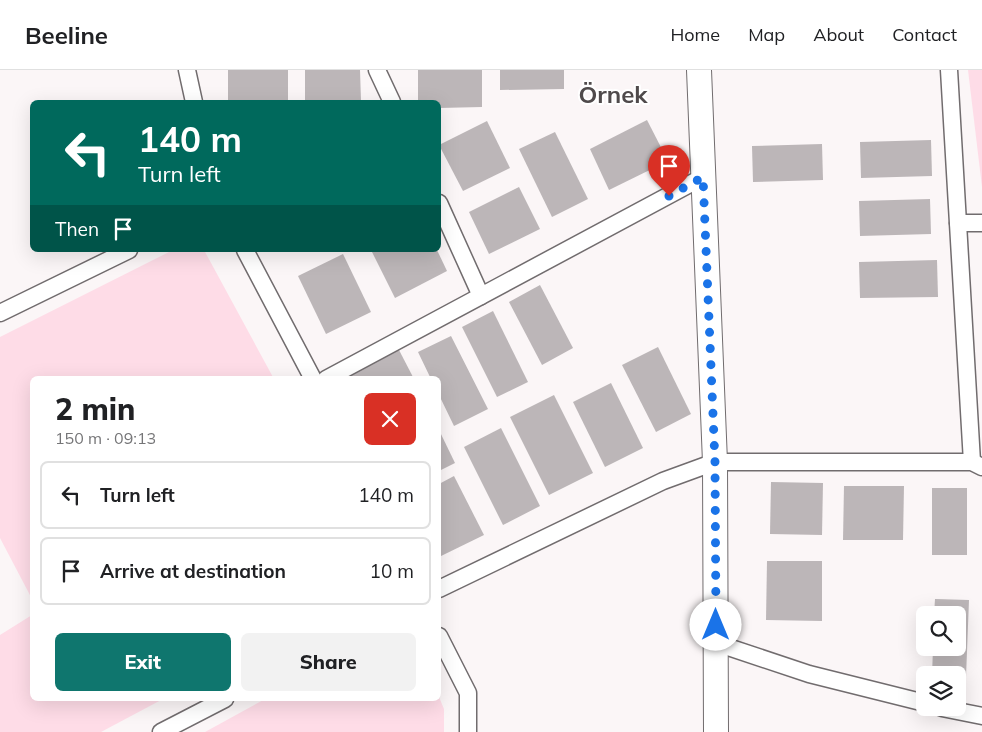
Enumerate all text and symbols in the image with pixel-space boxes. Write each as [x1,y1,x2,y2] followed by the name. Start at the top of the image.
[25,20,108,50] text: Beeline
[670,23,720,46] text: Home
[748,23,785,46] text: Map
[813,23,864,46] text: About
[892,23,957,46] text: Contact
[578,79,648,109] district label: Örnek
[138,117,242,161] text: 140 m
[55,120,120,185] icon: left
[648,145,690,196] pin
[655,152,683,180] icon: arrive
[138,160,221,188] text: Turn left
[109,215,137,243] icon: arrive
[55,217,99,241] text: Then
[55,390,135,428] text: 2 min
[364,393,416,445] button: close
[55,428,156,448] text: 150 m · 09:13
[57,481,85,509] icon: left
[100,483,175,507] text: Turn left
[358,483,414,507] text: 140 m
[57,557,85,585] icon: arrive
[100,559,286,583] text: Arrive at destination
[370,559,414,583] text: 10 m
[689,598,741,650] position arrow
[916,606,966,716] map controls
[916,606,966,656] button: search
[55,633,231,691] button: Exit
[241,633,416,691] button: Share
[916,666,966,716] button: layers

